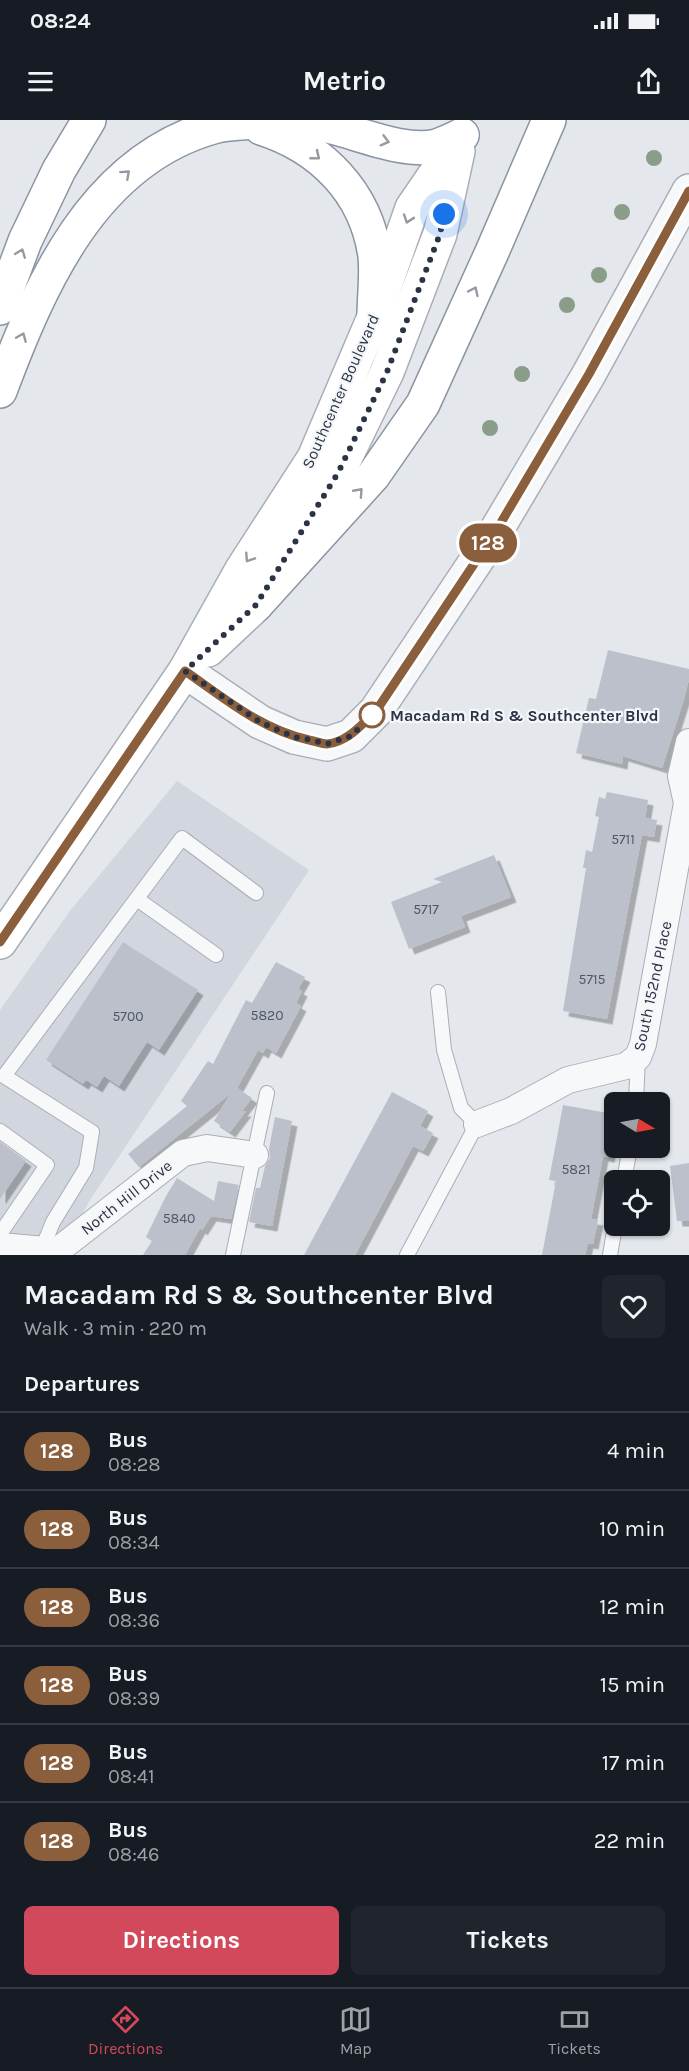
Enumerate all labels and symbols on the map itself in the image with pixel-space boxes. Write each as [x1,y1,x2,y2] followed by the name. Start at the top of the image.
[380,133,390,146] one-way arrow
[309,148,320,159] one-way arrow
[119,170,130,181] one-way arrow
[429,199,459,229] your location
[402,214,415,224] one-way arrow
[14,249,26,260] one-way arrow
[466,286,478,297] one-way arrow
[298,311,383,471] street label: Southcenter Boulevard
[15,332,27,343] one-way arrow
[352,488,363,499] one-way arrow
[454,524,522,562] line badge: 128
[245,552,257,562] one-way arrow
[359,702,385,728] marker: Macadam Rd S & Southcenter Blvd
[390,706,658,725] place label: Macadam Rd S & Southcenter Blvd
[611,831,635,848] house number: 5711
[413,901,439,918] house number: 5717
[629,919,676,1053] street label: South 152nd Place
[578,971,606,988] house number: 5715
[251,1007,283,1024] house number: 5820
[112,1008,144,1025] house number: 5700
[604,1092,670,1158] north arrow
[77,1156,176,1239] street label: North Hill Drive
[561,1161,591,1178] house number: 5821
[163,1210,195,1227] house number: 5840

